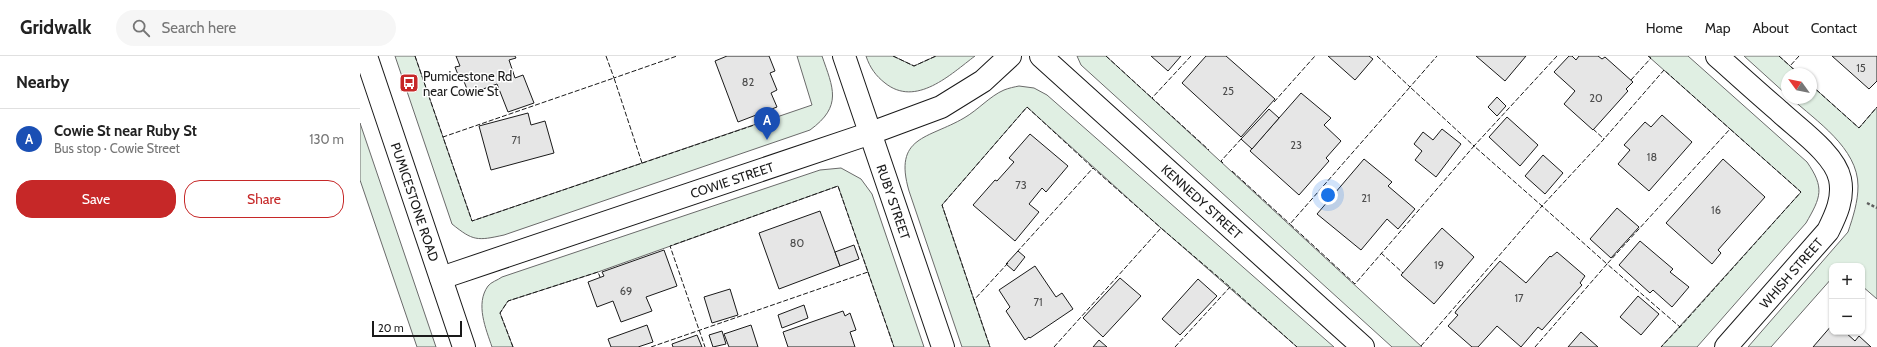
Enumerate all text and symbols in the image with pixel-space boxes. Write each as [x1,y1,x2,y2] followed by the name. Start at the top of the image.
[116,10,396,46] search box
[20,16,92,39] text: Gridwalk
[130,17,152,39] icon: search
[162,19,236,37] text: Search here
[1646,19,1683,37] text: Home
[1705,19,1730,37] text: Map
[1752,19,1789,37] text: About
[1811,19,1857,37] text: Contact
[1856,61,1866,75] house number: 15
[423,68,512,99] place label: Pumicestone Rd near Cowie St
[1781,68,1817,104] north arrow
[16,72,69,92] text: Nearby
[398,72,420,94] bus stop icon: Pumicestone Rd near Cowie St
[742,75,754,89] house number: 82
[1222,84,1234,98] house number: 25
[1589,91,1603,105] house number: 20
[754,107,780,140] pin: A
[54,122,197,140] text: Cowie St near Ruby St
[25,131,33,147] text: A
[309,131,344,147] text: 130 m
[511,133,521,147] house number: 71
[1290,138,1302,152] house number: 23
[54,140,180,156] text: Bus stop · Cowie Street
[388,140,443,264] street label: PUMICESTONE ROAD
[1647,150,1657,164] house number: 18
[688,158,776,201] street label: COWIE STREET
[1158,161,1246,242] street label: KENNEDY STREET
[873,162,914,242] street label: RUBY STREET
[1015,178,1027,192] house number: 73
[16,180,176,218] button: Save
[184,180,344,218] button: Share
[1318,185,1338,205] your location
[1361,191,1371,205] house number: 21
[1711,203,1721,217] house number: 16
[1756,234,1826,312] street label: WHISH STREET
[790,236,804,250] house number: 80
[1434,258,1444,272] house number: 19
[1829,263,1865,335] map controls
[1829,263,1865,299] button: +
[620,284,632,298] house number: 69
[1514,291,1524,305] house number: 17
[1033,295,1043,309] house number: 71
[1829,299,1865,335] button: −
[372,319,462,338] scale bar
[378,321,404,335] text: 20 m

